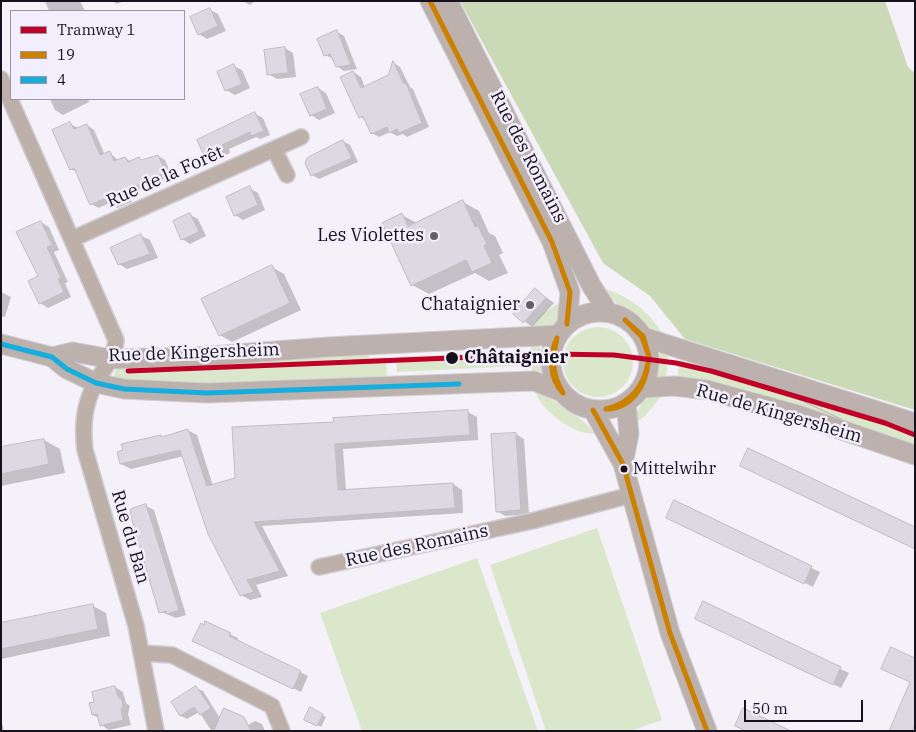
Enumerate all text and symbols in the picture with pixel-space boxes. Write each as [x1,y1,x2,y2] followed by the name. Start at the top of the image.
[10,10,185,100] legend
[57,20,136,39] text: Tramway 1
[57,45,75,64] text: 19
[57,70,66,89] text: 4
[485,87,571,227] street label: Rue des Romains
[103,142,227,212] street label: Rue de la Forêt
[317,225,424,247] place label: Les Violettes
[428,230,440,242] marker: Les Violettes
[421,294,520,316] place label: Chataignier
[524,299,536,311] marker: Chataignier
[108,339,280,367] street label: Rue de Kingersheim
[464,347,568,369] place label: Châtaignier
[444,350,460,366] marker: Châtaignier
[694,380,864,448] street label: Rue de Kingersheim
[633,459,716,479] place label: Mittelwihr
[619,464,629,474] marker: Mittelwihr
[106,488,154,586] street label: Rue du Ban
[344,520,490,572] street label: Rue des Romains
[746,690,865,722] scale bar
[752,699,788,718] text: 50 m

